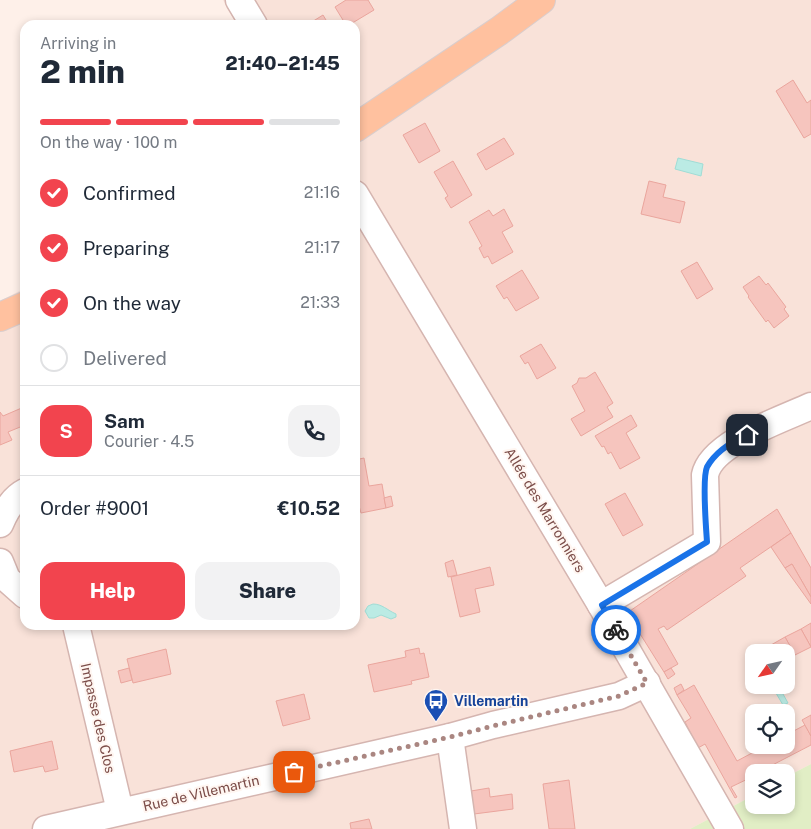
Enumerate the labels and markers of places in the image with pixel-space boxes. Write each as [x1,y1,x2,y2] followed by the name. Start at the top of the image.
[726,414,768,456] pin
[423,688,449,722] bus stop icon: Villemartin
[454,693,528,709] place label: Villemartin
[273,751,315,793] pin

